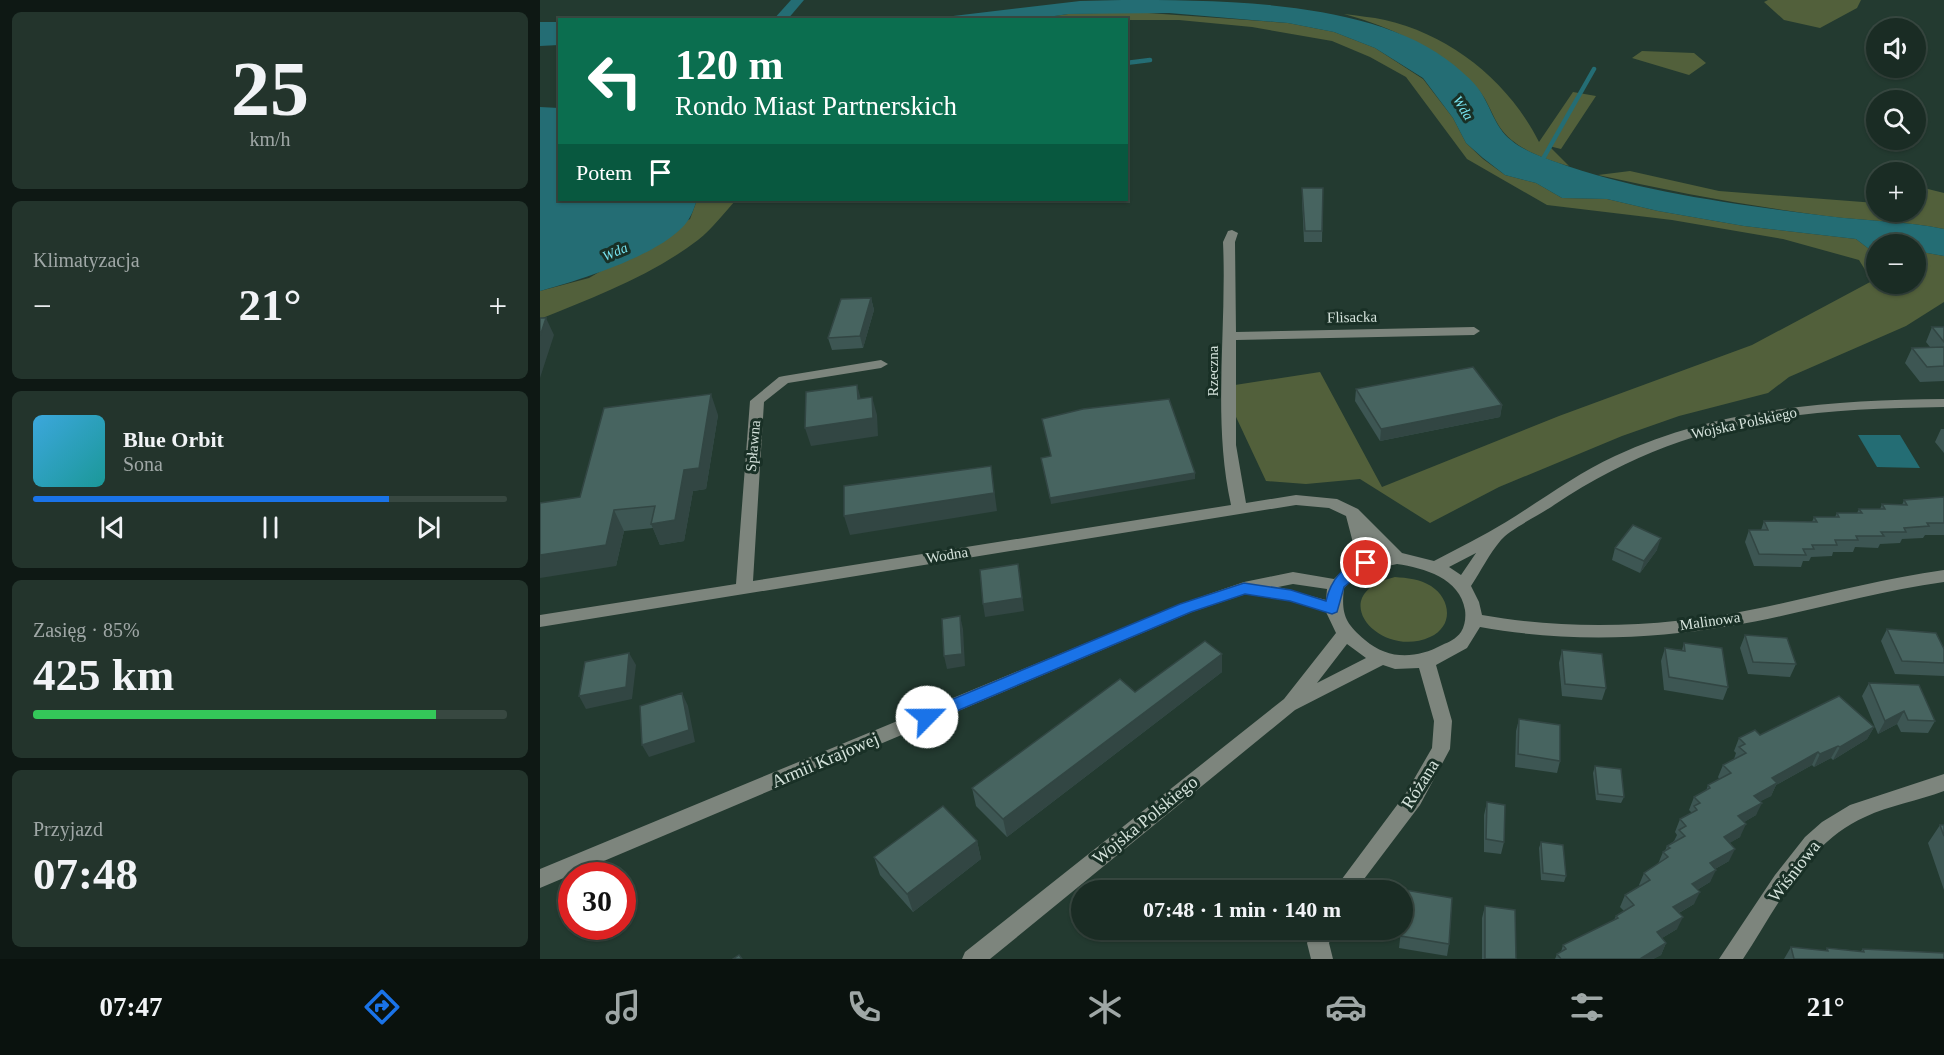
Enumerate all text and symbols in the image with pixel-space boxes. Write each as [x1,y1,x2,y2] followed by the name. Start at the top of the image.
[1866,18,1926,294] map controls
[1866,18,1926,78] button: sound
[576,42,654,120] icon: left
[675,42,784,88] text: 120 m
[231,45,309,132] text: 25
[1866,90,1926,150] button: search
[675,91,957,121] text: Rondo Miast Partnerskich
[1450,93,1476,123] water label: Wda
[249,128,291,150] text: km/h
[644,156,677,189] icon: arrive
[576,160,632,185] text: Potem
[1866,162,1926,222] button: +
[1866,234,1926,294] button: −
[600,240,630,264] water label: Wda
[33,249,140,271] text: Klimatyzacja
[239,280,302,330] text: 21°
[33,288,52,324] text: −
[488,288,507,324] text: +
[1327,309,1377,325] street label: Flisacka
[1205,345,1221,396] street label: Rzeczna
[1690,404,1798,442] street label: Wojska Polskiego
[743,419,763,472] street label: Spławna
[123,427,224,452] text: Blue Orbit
[123,453,163,475] text: Sona
[96,511,129,544] icon: previous
[254,511,287,544] icon: pause
[412,511,445,544] icon: next
[1340,537,1391,588] pin
[925,544,969,566] street label: Wodna
[1349,546,1382,579] icon: arrive
[1679,609,1742,633] street label: Malinowa
[33,619,140,641] text: Zasięg · 85%
[33,650,174,700] text: 425 km
[895,685,959,749] position arrow
[768,728,882,792] street label: Armii Krajowej
[1397,756,1443,812] street label: Różana
[1089,772,1201,868] street label: Wojska Polskiego
[33,818,103,840] text: Przyjazd
[1764,836,1824,906] street label: Wiśniowa
[33,849,138,899] text: 07:48
[558,862,636,940] speed limit sign: 30
[1143,897,1341,922] text: 07:48 · 1 min · 140 m
[361,986,403,1028] icon: directions
[602,986,644,1028] icon: music
[843,986,885,1028] icon: phone
[1084,986,1126,1028] icon: climate
[1325,986,1367,1028] icon: car
[1566,986,1608,1028] icon: filters
[99,992,162,1022] text: 07:47
[1807,992,1844,1022] text: 21°

